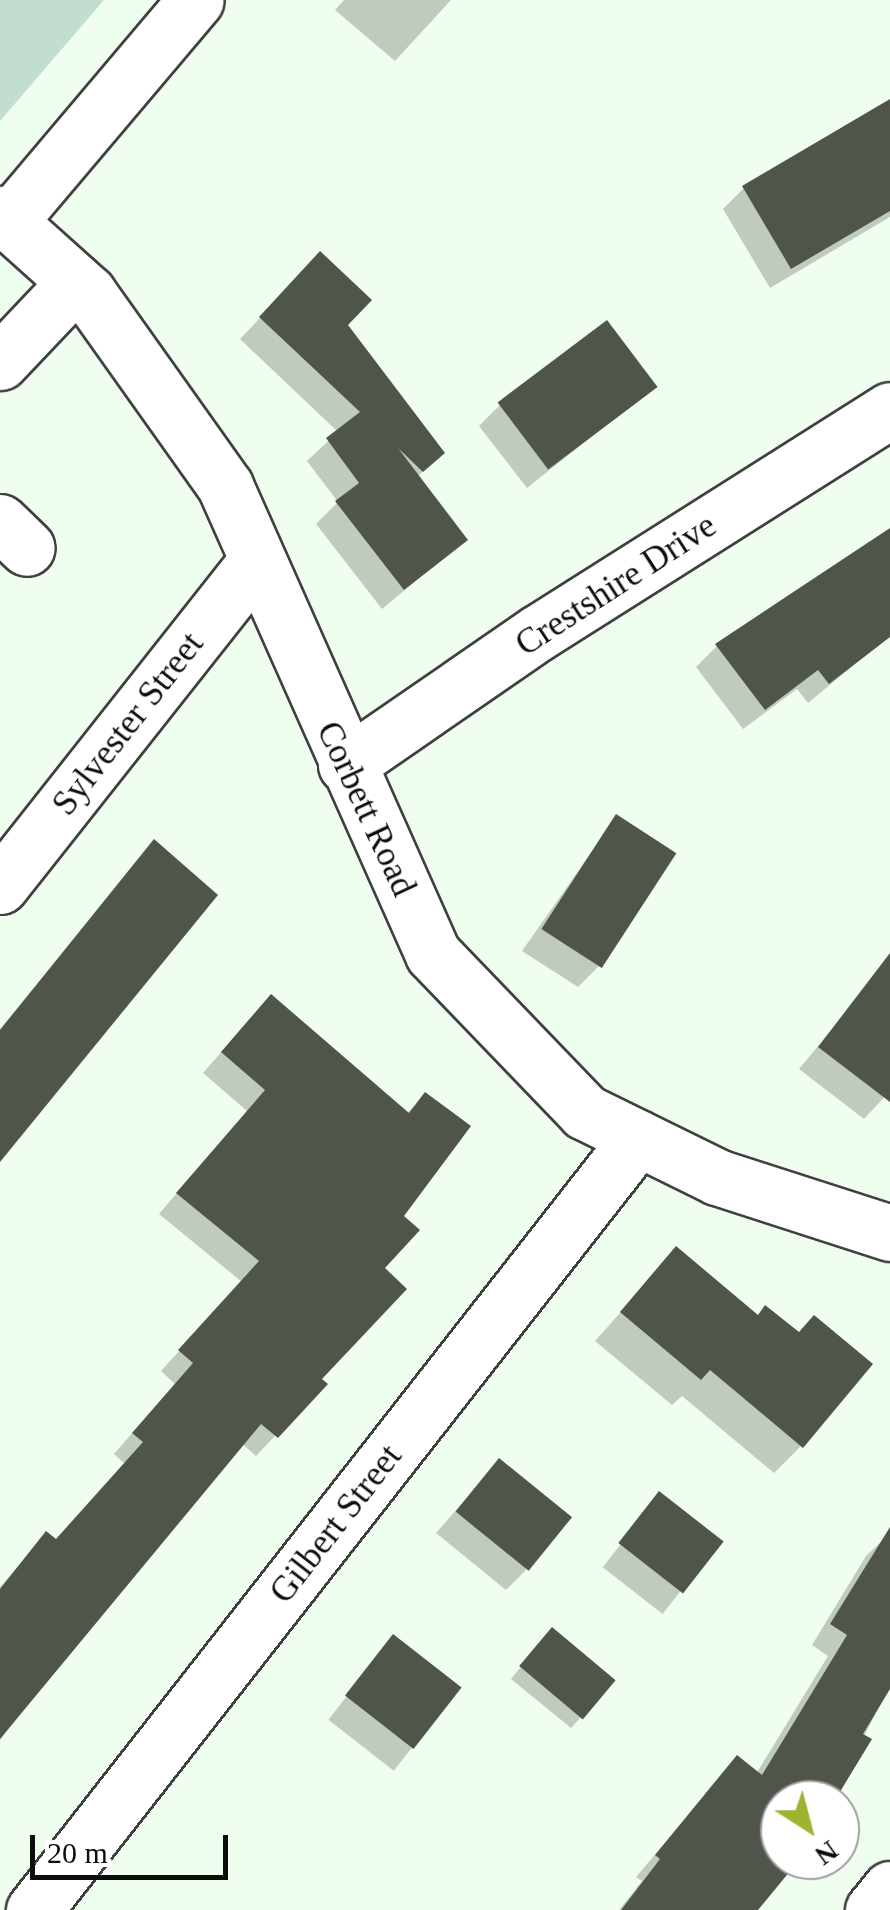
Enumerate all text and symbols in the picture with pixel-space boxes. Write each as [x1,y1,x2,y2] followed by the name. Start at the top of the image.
[508,505,724,665] street label: Crestshire Drive
[44,624,212,824] street label: Sylvester Street
[307,715,425,903] street label: Corbett Road
[261,1436,411,1612] street label: Gilbert Street
[760,1780,860,1880] north arrow
[35,1815,232,1877] scale bar
[809,1835,844,1872] text: N
[47,1836,108,1869] text: 20 m

